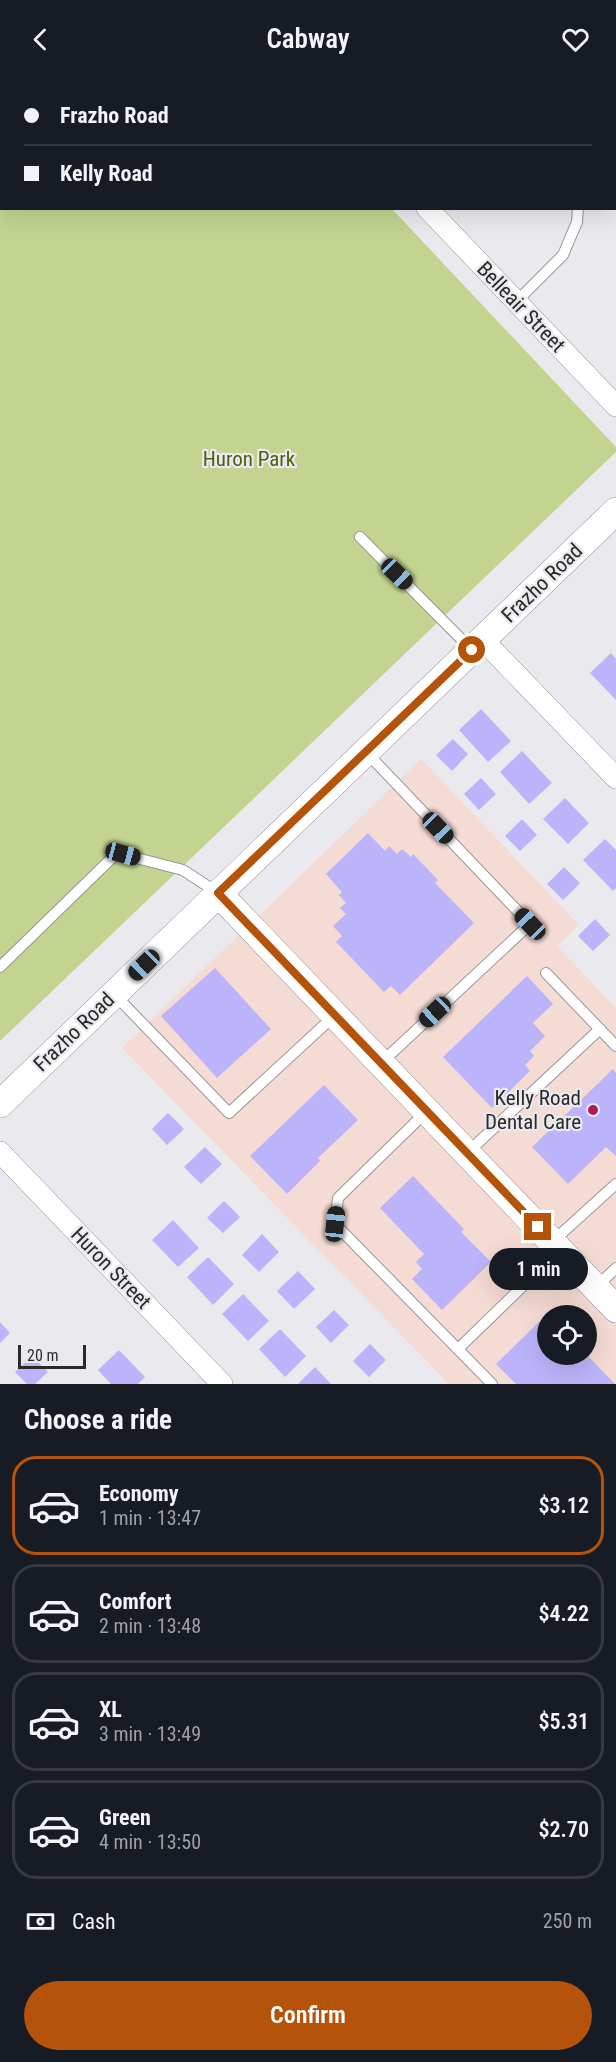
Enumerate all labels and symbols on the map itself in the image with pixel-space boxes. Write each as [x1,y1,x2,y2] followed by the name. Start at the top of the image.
[472,257,570,357] street label: Belleair Street
[203,447,296,471] park label: Huron Park
[497,539,587,627] street label: Frazho Road
[378,555,416,593] car
[458,636,485,663] route start
[419,809,457,847] car
[103,841,143,867] car
[511,905,549,943] car
[125,946,163,984] car
[29,988,119,1076] street label: Frazho Road
[416,993,454,1031] car
[485,1086,581,1134] place label: Kelly Road Dental Care
[586,1103,600,1117] marker: Kelly Road Dental Care
[324,1205,346,1243] car
[524,1213,551,1240] route end
[66,1222,156,1314] street label: Huron Street
[488,1248,588,1290] callout: 1 min
[18,1342,86,1370] scale bar

